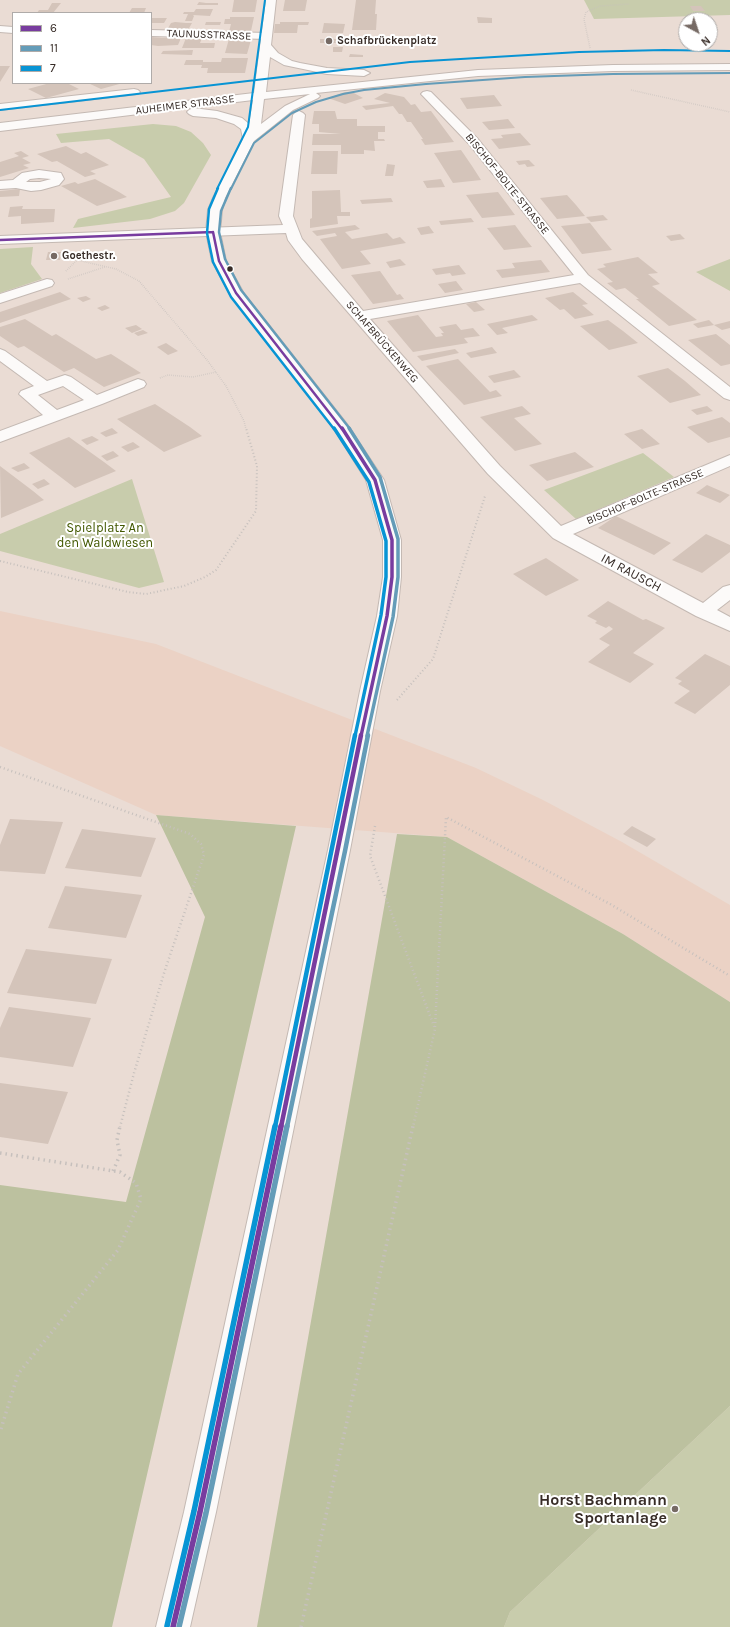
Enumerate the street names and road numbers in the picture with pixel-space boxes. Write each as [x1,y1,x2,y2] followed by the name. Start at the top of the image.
[166,27,252,43] street label: TAUNUSSTRASSE
[135,92,235,118] street label: AUHEIMER STRASSE
[462,131,552,237] street label: BISCHOF-BOLTE-STRASSE
[343,298,421,386] street label: SCHAFBRÜCKENWEG
[584,466,706,528] street label: BISCHOF-BOLTE-STRASSE
[598,551,664,595] street label: IM RAUSCH

